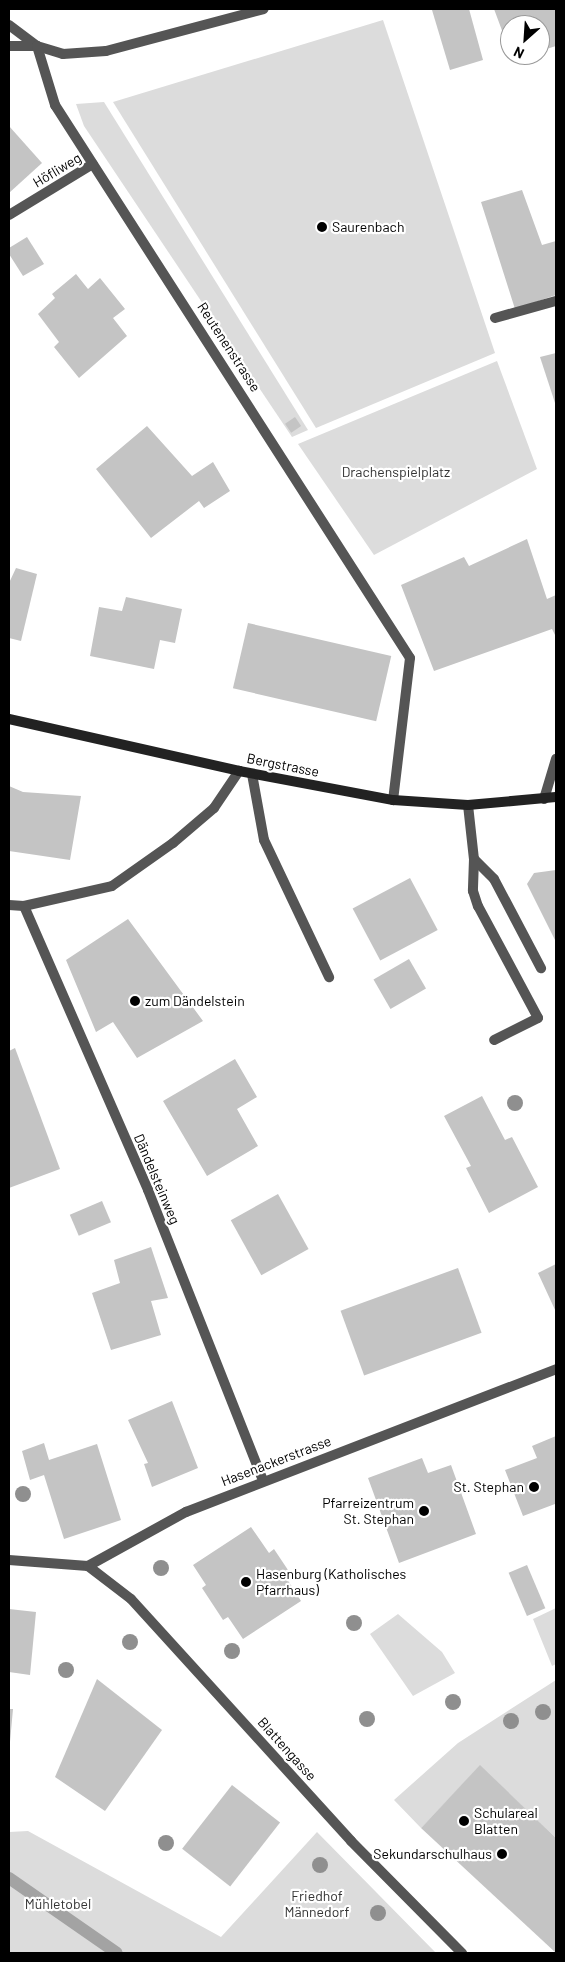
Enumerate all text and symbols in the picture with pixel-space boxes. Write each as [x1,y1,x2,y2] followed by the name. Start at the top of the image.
[500,15,550,65] north arrow
[511,43,527,63] text: N
[30,149,84,191] street label: Höfliweg
[332,219,404,235] place label: Saurenbach
[316,221,328,233] marker: Saurenbach
[194,299,264,395] street label: Reutenenstrasse
[342,464,450,480] park label: Drachenspielplatz
[245,750,321,780] street label: Bergstrasse
[145,993,245,1009] place label: zum Dändelstein
[129,995,141,1007] marker: zum Dändelstein
[130,1131,184,1227] street label: Dändelsteinweg
[219,1432,333,1490] street label: Hasenackerstrasse
[454,1479,524,1495] place label: St. Stephan
[528,1481,540,1493] marker: St. Stephan
[322,1495,414,1528] place label: Pfarreizentrum St. Stephan
[418,1505,430,1517] marker: Pfarreizentrum St. Stephan
[256,1566,406,1598] place label: Hasenburg (Katholisches Pfarrhaus)
[240,1576,252,1588] marker: Hasenburg (Katholisches Pfarrhaus)
[254,1714,320,1784] street label: Blattengasse
[474,1805,538,1838] place label: Schulareal Blatten
[458,1815,470,1827] marker: Schulareal Blatten
[373,1846,492,1862] place label: Sekundarschulhaus
[496,1848,508,1860] marker: Sekundarschulhaus
[284,1888,350,1920] park label: Friedhof Männedorf
[25,1896,91,1912] park label: Mühletobel

